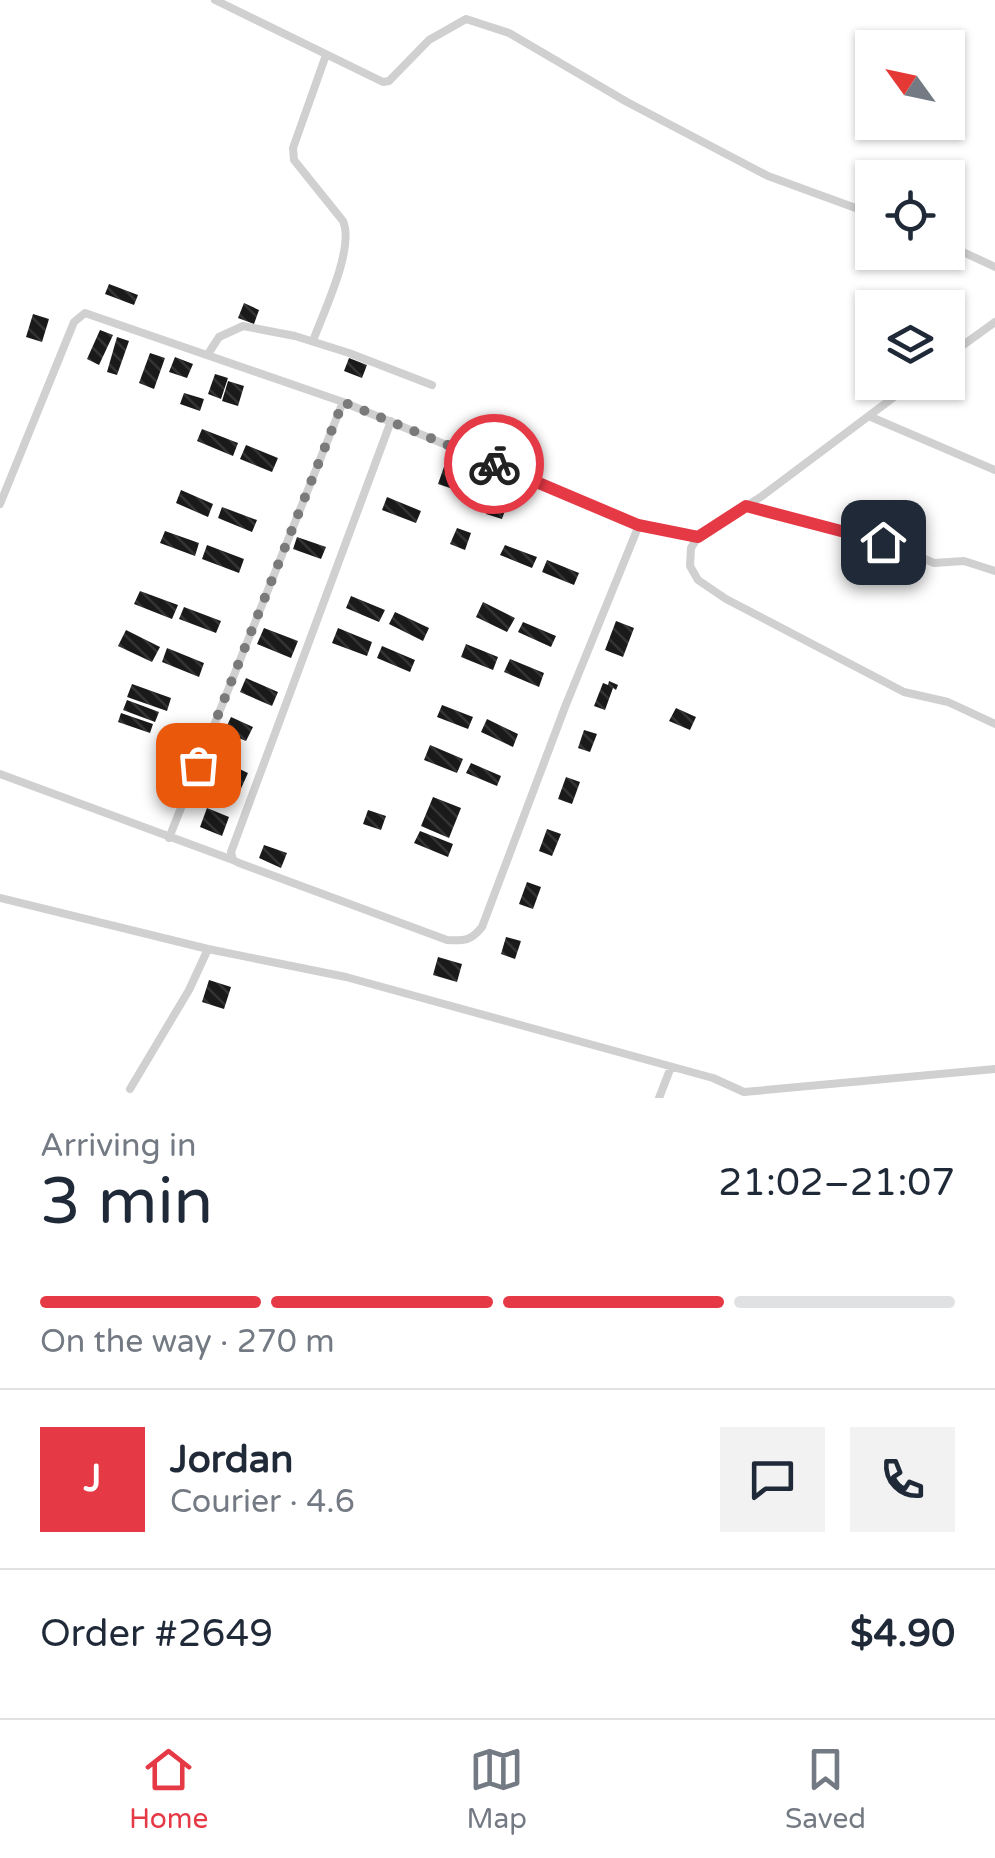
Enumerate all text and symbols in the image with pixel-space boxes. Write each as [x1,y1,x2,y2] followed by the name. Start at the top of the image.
[855,30,965,140] north arrow
[855,30,965,400] map controls
[855,160,965,270] button: locate
[855,290,965,400] button: layers
[444,414,544,514] courier
[467,437,522,492] icon: bike
[841,500,926,585] pin
[856,515,911,570] icon: home
[156,723,241,808] pin
[171,738,226,793] icon: bag
[40,1127,197,1165] text: Arriving in
[718,1160,955,1206] text: 21:02–21:07
[40,1163,213,1242] text: 3 min
[40,1323,335,1361] text: On the way · 270 m
[720,1427,825,1532] button: chat
[850,1427,955,1532] button: phone
[170,1437,293,1483] text: Jordan
[84,1456,101,1502] text: J
[170,1483,355,1521] text: Courier · 4.6
[40,1611,273,1657] text: Order #2649
[850,1611,955,1657] text: $4.90
[129,1742,208,1836] tab: Home
[466,1742,527,1836] tab: Map
[785,1742,866,1836] tab: Saved

